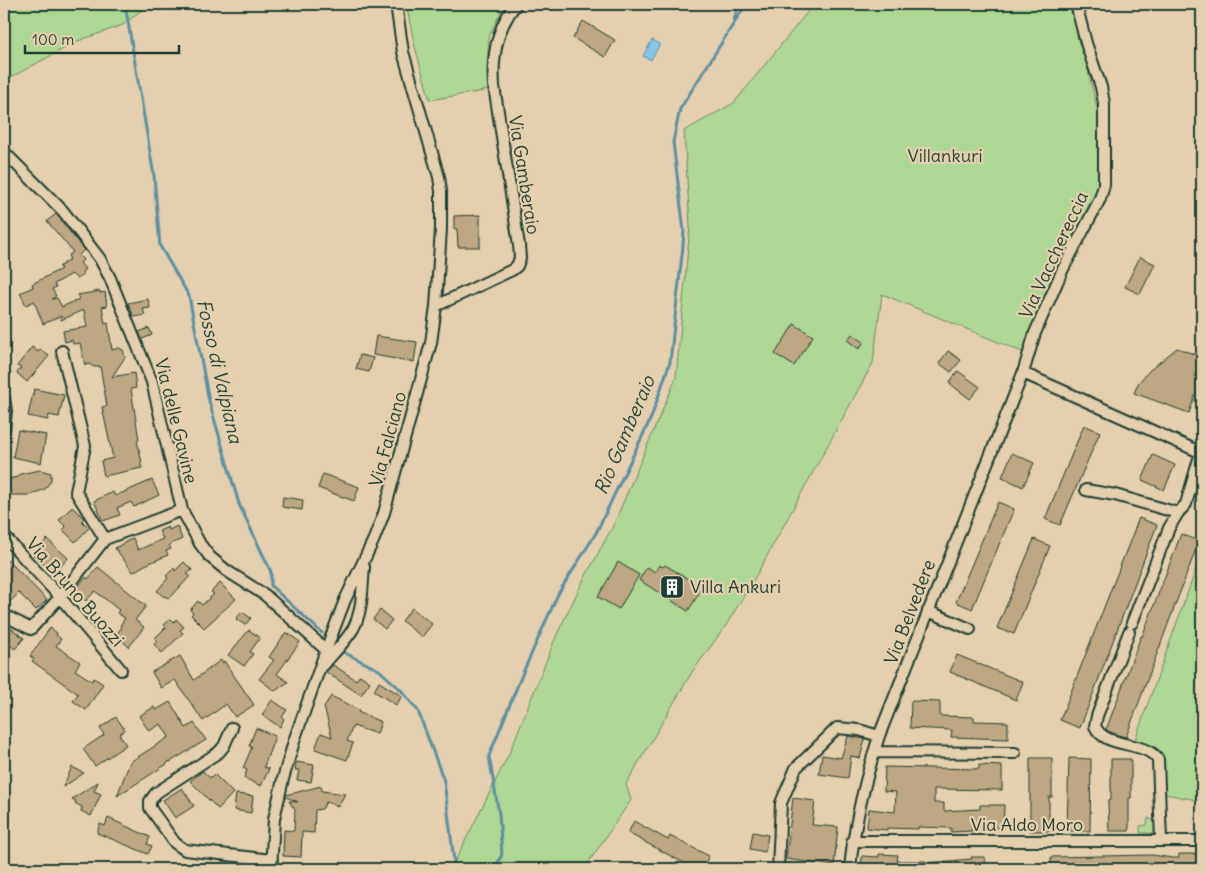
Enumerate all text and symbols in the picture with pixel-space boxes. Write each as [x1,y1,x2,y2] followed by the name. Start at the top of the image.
[25,22,179,54] scale bar
[32,30,74,49] text: 100 m
[504,114,545,236] street label: Via Gamberaio
[907,144,983,167] park label: Villankuri
[1014,187,1093,322] street label: Via Vacchereccia
[192,297,248,446] water label: Fosso di Valpiana
[150,356,203,486] street label: Via delle Gavine
[588,371,660,498] water label: Rio Gamberaio
[364,389,411,489] street label: Via Falciano
[22,532,129,651] street label: Via Bruno Buozzi
[879,556,940,668] street label: Via Belvedere
[659,574,685,600] building icon: Villa Ankuri
[690,575,781,598] place label: Villa Ankuri
[971,813,1083,836] street label: Via Aldo Moro

